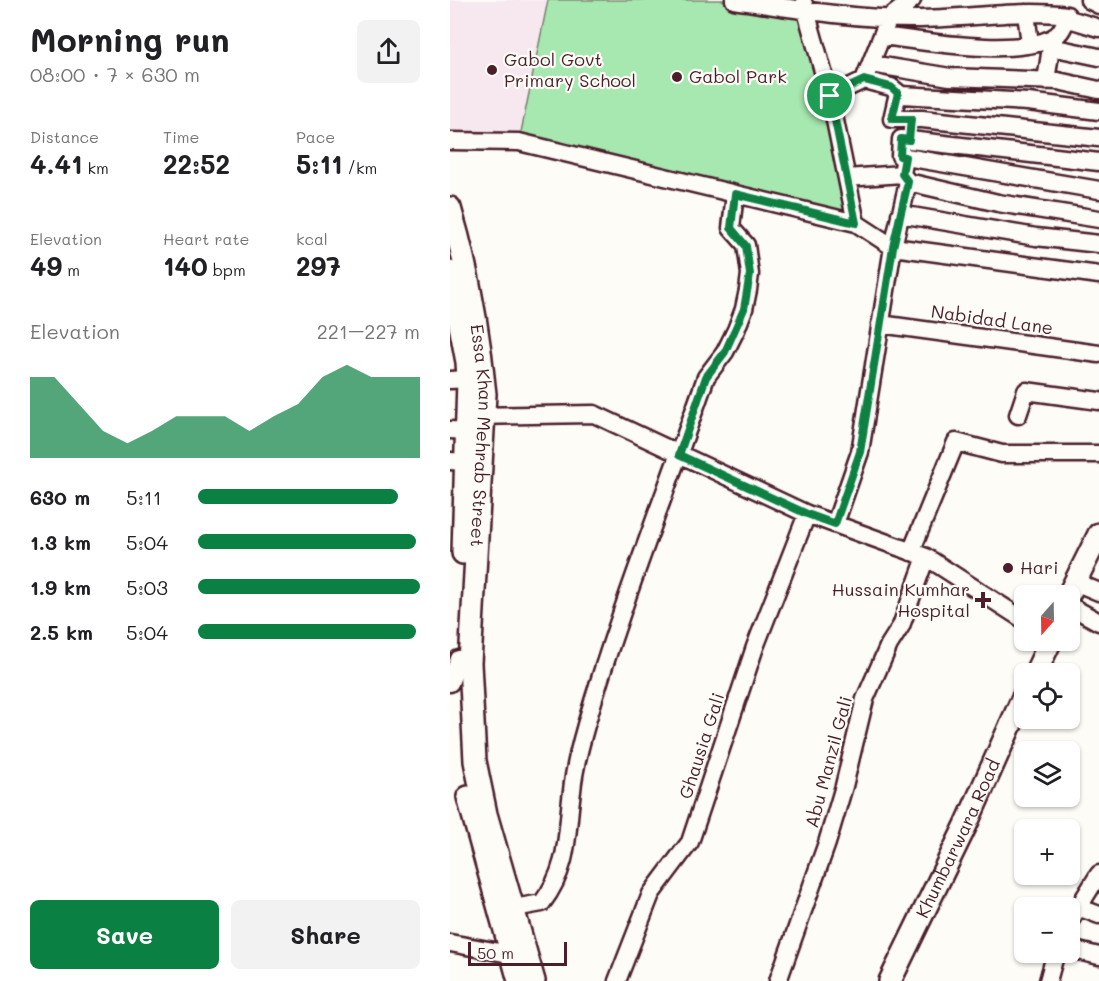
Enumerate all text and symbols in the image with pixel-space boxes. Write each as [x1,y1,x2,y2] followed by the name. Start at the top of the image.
[30,17,230,60] text: Morning run
[357,20,420,83] button: share
[504,47,636,92] place label: Gabol Govt Primary School
[30,61,200,87] text: 08:00 · 7 × 630 m
[485,63,499,77] marker: Gabol Govt Primary School
[689,64,787,88] place label: Gabol Park
[670,70,684,84] marker: Gabol Park
[804,70,855,121] pin
[813,79,846,112] icon: arrive
[30,126,99,147] text: Distance
[163,126,199,147] text: Time
[296,126,335,147] text: Pace
[30,147,83,181] text: 4.41
[163,147,230,181] text: 22:52
[296,147,342,181] text: 5:11
[83,157,109,178] text: km
[342,157,377,178] text: /km
[30,228,102,249] text: Elevation
[163,228,249,249] text: Heart rate
[296,228,328,249] text: kcal
[30,249,62,283] text: 49
[163,249,208,283] text: 140
[296,249,341,283] text: 297
[62,259,80,280] text: m
[208,259,246,280] text: bpm
[930,299,1055,339] street label: Nabidad Lane
[30,318,120,344] text: Elevation
[317,318,420,344] text: 221–227 m
[465,322,498,548] street label: Essa Khan Mehrab Street
[30,484,90,510] text: 630 m
[126,484,162,510] text: 5:11
[30,529,91,555] text: 1.3 km
[126,529,168,555] text: 5:04
[1020,555,1059,579] place label: Hari
[1001,561,1015,575] marker: Hari
[30,574,91,600] text: 1.9 km
[126,574,168,600] text: 5:03
[832,577,970,622] place label: Hussain Kumhar Hospital
[1014,585,1080,651] north arrow
[1014,585,1080,963] map controls
[974,591,992,609] marker: Hussain Kumhar Hospital
[30,619,93,645] text: 2.5 km
[126,619,168,645] text: 5:04
[1014,663,1080,729] button: locate
[673,690,730,802] street label: Ghausia Gali
[799,693,857,830] street label: Abu Manzil Gali
[1014,741,1080,807] button: layers
[910,755,1005,922] street label: Khumbarwara Road
[1014,819,1080,885] button: +
[1014,897,1080,963] button: −
[30,900,219,969] button: Save
[231,900,420,969] button: Share
[468,939,567,966] scale bar
[477,942,514,963] text: 50 m

